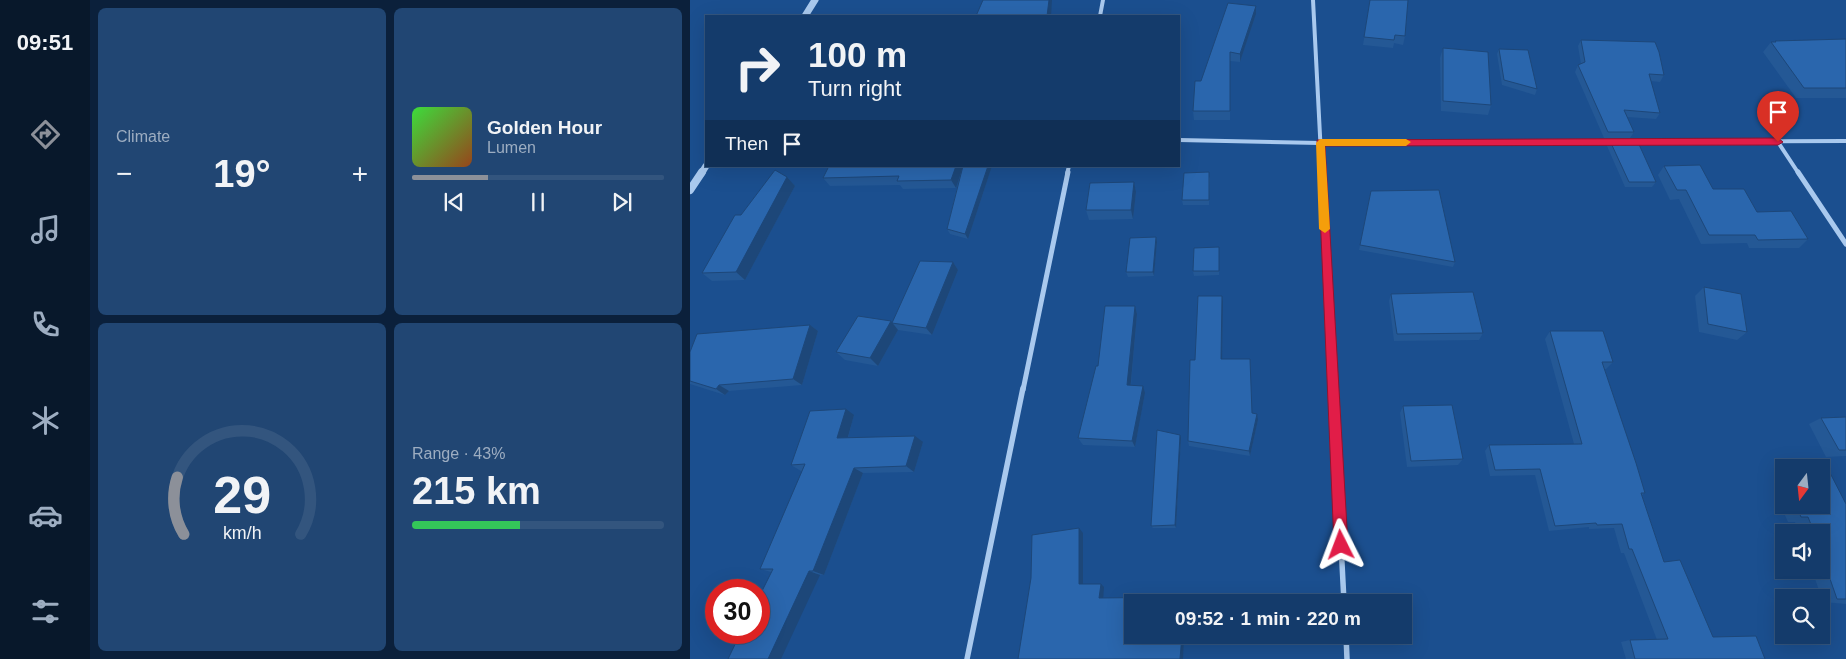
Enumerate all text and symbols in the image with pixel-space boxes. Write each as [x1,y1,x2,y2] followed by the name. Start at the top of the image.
[17,30,73,55] text: 09:51
[725,35,790,100] icon: right
[808,35,907,74] text: 100 m
[808,76,901,101] text: Turn right
[1757,91,1799,142] pin
[1764,98,1792,126] icon: arrive
[28,117,63,152] icon: directions
[487,117,602,138] text: Golden Hour
[116,128,170,145] text: Climate
[778,130,806,158] icon: arrive
[725,133,768,154] text: Then
[487,139,536,156] text: Lumen
[213,153,271,195] text: 19°
[116,158,132,189] text: −
[352,158,368,189] text: +
[440,188,468,216] icon: previous
[524,188,552,216] icon: pause
[608,188,636,216] icon: next
[28,212,63,247] icon: music
[28,307,63,342] icon: phone
[28,403,63,438] icon: climate
[412,445,505,462] text: Range · 43%
[1775,459,1830,514] north arrow
[1775,459,1830,644] map controls
[213,466,271,524] text: 29
[412,470,541,512] text: 215 km
[28,498,63,533] icon: car
[1314,518,1366,570] position arrow
[223,523,261,543] text: km/h
[1775,524,1830,579] button: sound
[705,579,770,644] speed limit sign: 30
[1775,589,1830,644] button: search
[28,594,63,629] icon: filters
[1175,608,1361,629] text: 09:52 · 1 min · 220 m

